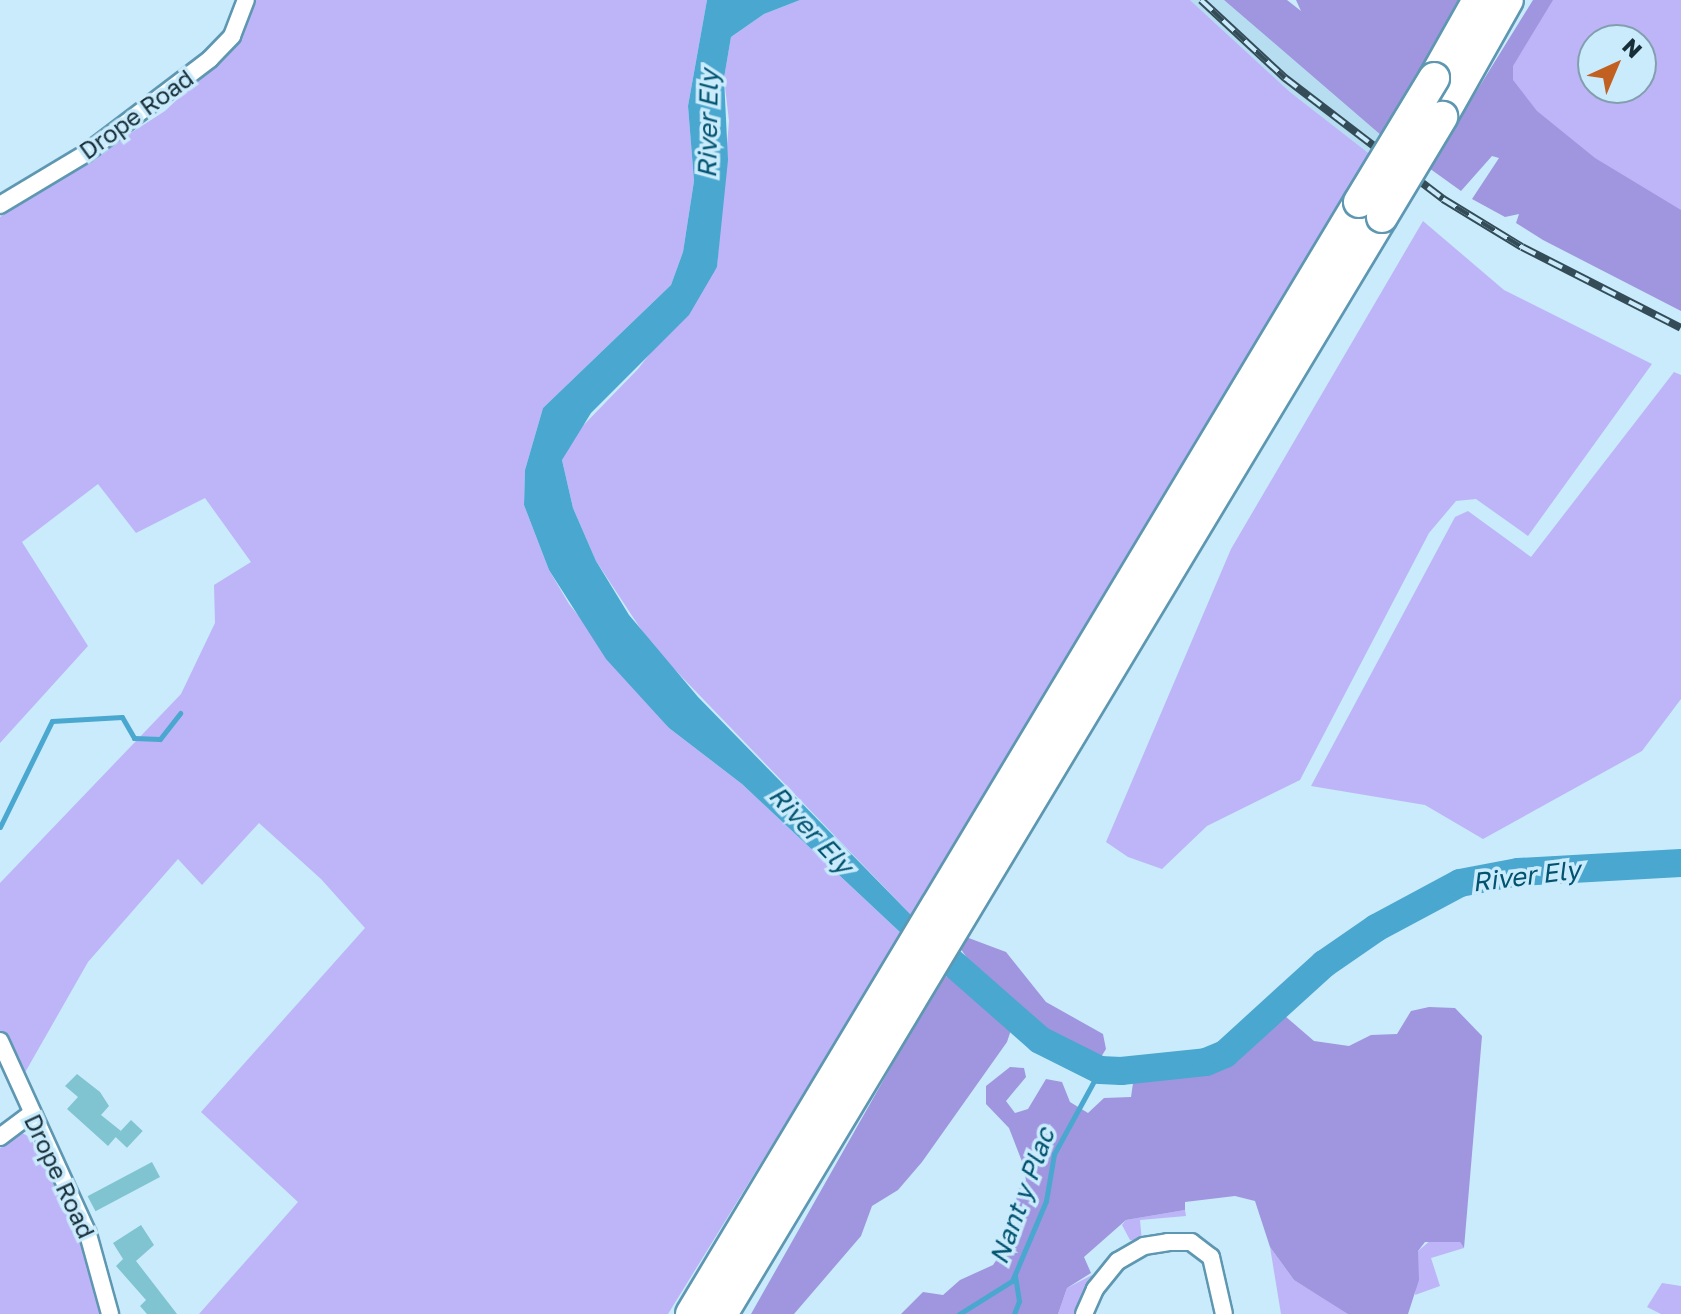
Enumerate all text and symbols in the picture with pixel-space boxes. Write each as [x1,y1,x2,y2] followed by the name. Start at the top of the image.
[1577,24,1657,104] north arrow
[1617,32,1648,63] text: N
[73,63,199,165] street label: Drope Road
[691,69,725,179] water label: River Ely
[763,780,859,880] water label: River Ely
[1470,854,1582,898] water label: River Ely
[19,1109,101,1243] street label: Drope Road
[983,1124,1061,1268] water label: Nant y Plac

